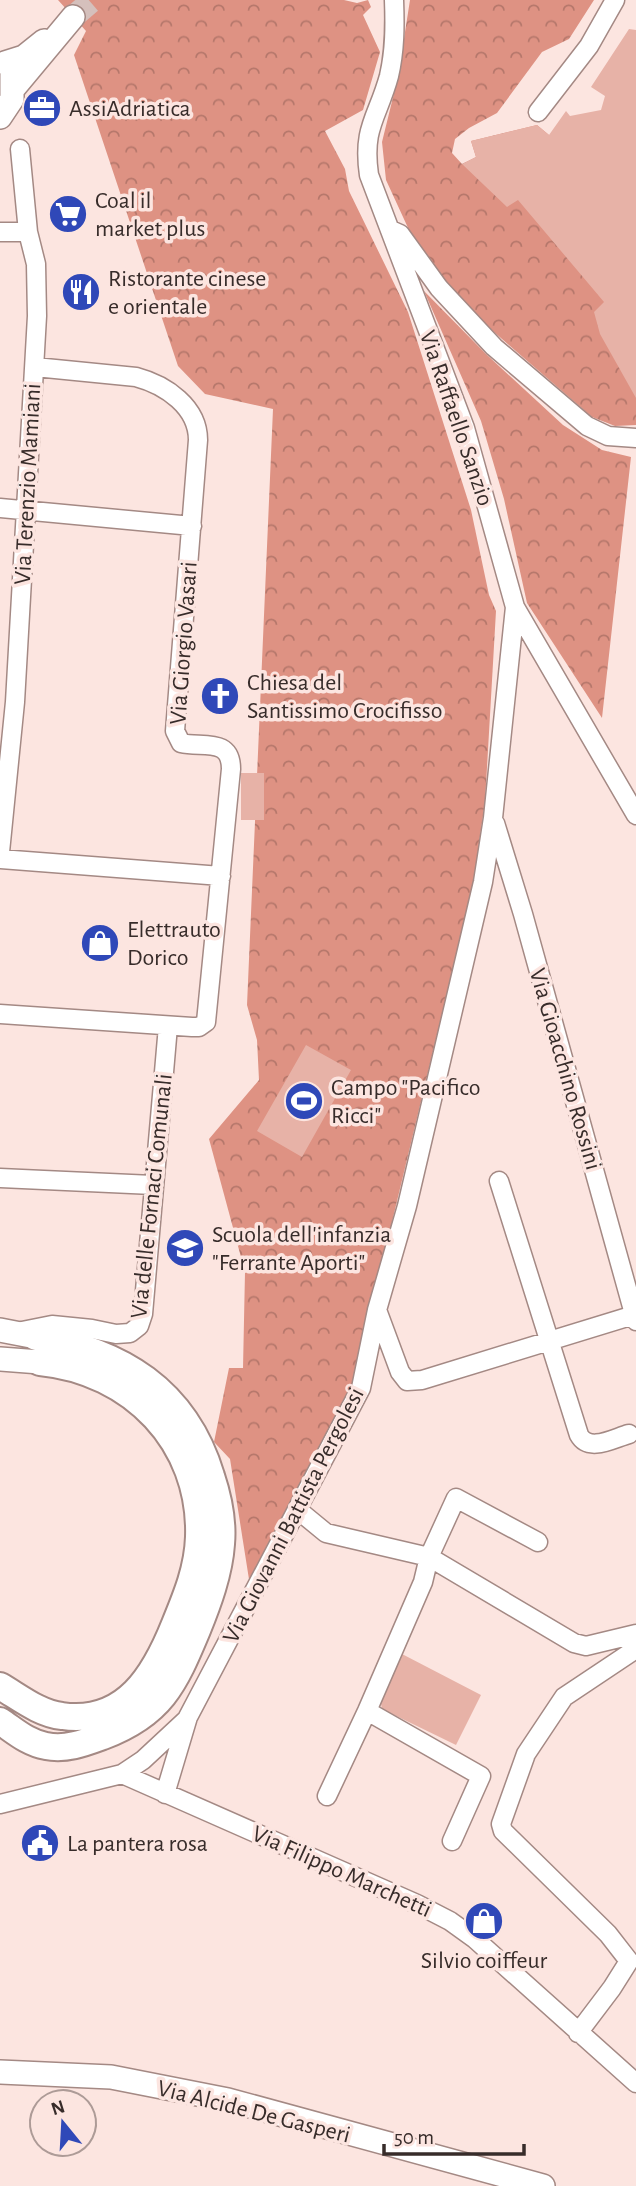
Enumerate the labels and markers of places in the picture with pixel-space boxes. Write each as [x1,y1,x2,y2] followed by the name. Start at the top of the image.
[21,87,63,129] office icon: AssiAdriatica
[69,97,191,121] place label: AssiAdriatica
[95,189,205,241] place label: Coal il market plus
[47,193,89,235] supermarket icon: Coal il market plus
[108,267,266,319] place label: Ristorante cinese e orientale
[60,271,102,313] restaurant icon: Ristorante cinese e orientale
[247,671,442,723] place label: Chiesa del Santissimo Crocifisso
[199,675,241,717] church icon: Chiesa del Santissimo Crocifisso
[127,918,221,970] place label: Elettrauto Dorico
[79,922,121,964] shop icon: Elettrauto Dorico
[331,1076,481,1128] place label: Campo "Pacifico Ricci"
[283,1080,325,1122] sports icon: Campo "Pacifico Ricci"
[212,1223,391,1275] place label: Scuola dell'infanzia "Ferrante Aporti"
[164,1227,206,1269] school or university icon: Scuola dell'infanzia "Ferrante Aporti"
[19,1822,61,1864] public building icon: La pantera rosa
[67,1832,208,1856] place label: La pantera rosa
[463,1900,505,1942] shop icon: Silvio coiffeur
[421,1949,547,1973] place label: Silvio coiffeur

